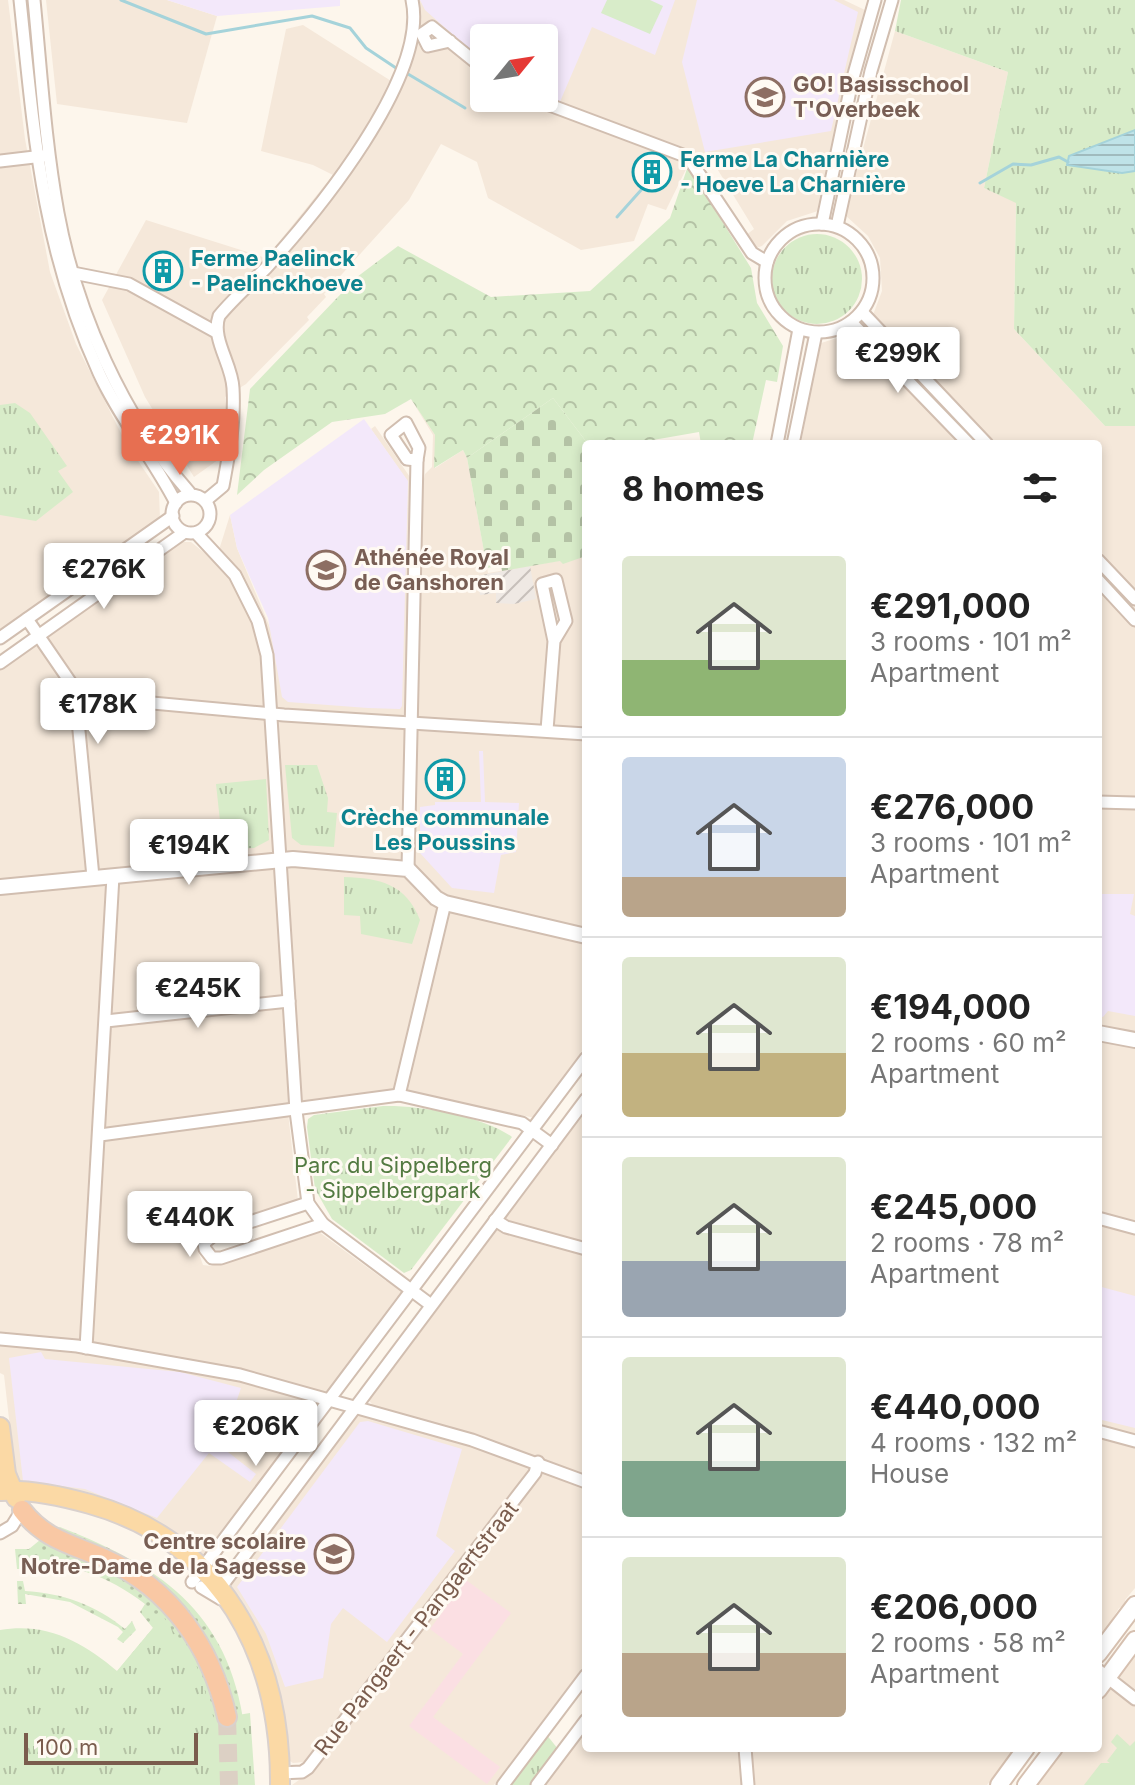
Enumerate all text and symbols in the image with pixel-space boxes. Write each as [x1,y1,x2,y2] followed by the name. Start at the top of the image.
[470,24,558,112] north arrow
[470,24,558,112] map controls
[793,71,969,122] place label: GO! Basisschool T'Overbeek
[744,76,786,118] school or university icon: GO! Basisschool T'Overbeek
[680,146,906,197] place label: Ferme La Charnière - Hoeve La Charnière
[631,151,673,193] building icon: Ferme La Charnière - Hoeve La Charnière
[191,245,363,296] place label: Ferme Paelinck - Paelinckhoeve
[142,250,184,292] building icon: Ferme Paelinck - Paelinckhoeve
[842,327,954,395] pin: €299K
[855,337,941,368] text: €299K
[124,409,236,477] pin: €291K
[140,419,220,450] text: €291K
[1018,466,1062,510] icon: filters
[622,468,765,509] text: 8 homes
[48,543,160,611] pin: €276K
[354,544,509,595] place label: Athénée Royal de Ganshoren
[305,549,347,591] school or university icon: Athénée Royal de Ganshoren
[62,553,146,584] text: €276K
[870,585,1031,626] text: €291,000
[686,588,782,684] icon: home
[870,626,1072,657] text: 3 rooms · 101 m²
[870,657,999,688] text: Apartment
[42,678,154,746] pin: €178K
[58,688,138,719] text: €178K
[424,758,466,800] building icon: Crèche communale Les Poussins
[870,786,1034,827] text: €276,000
[686,789,782,885] icon: home
[341,804,549,855] place label: Crèche communale Les Poussins
[133,819,245,887] pin: €194K
[870,827,1072,858] text: 3 rooms · 101 m²
[148,829,230,860] text: €194K
[870,858,999,889] text: Apartment
[142,962,254,1030] pin: €245K
[155,972,241,1003] text: €245K
[870,986,1031,1027] text: €194,000
[686,989,782,1085] icon: home
[870,1027,1066,1058] text: 2 rooms · 60 m²
[870,1058,999,1089] text: Apartment
[294,1152,492,1203] park label: Parc du Sippelberg - Sippelbergpark
[870,1186,1037,1227] text: €245,000
[686,1189,782,1285] icon: home
[134,1191,246,1259] pin: €440K
[145,1201,235,1232] text: €440K
[870,1227,1064,1258] text: 2 rooms · 78 m²
[870,1258,999,1289] text: Apartment
[870,1386,1040,1427] text: €440,000
[686,1389,782,1485] icon: home
[200,1400,312,1468] pin: €206K
[212,1410,300,1441] text: €206K
[870,1427,1077,1458] text: 4 rooms · 132 m²
[870,1458,949,1489] text: House
[309,1496,523,1760] street label: Rue Pangaert - Pangaertstraat
[21,1528,306,1579] place label: Centre scolaire Notre-Dame de la Sagesse
[313,1533,355,1575] school or university icon: Centre scolaire Notre-Dame de la Sagesse
[870,1586,1038,1627] text: €206,000
[686,1589,782,1685] icon: home
[870,1627,1066,1658] text: 2 rooms · 58 m²
[870,1658,999,1689] text: Apartment
[24,1729,198,1765] scale bar
[36,1734,98,1760] text: 100 m

